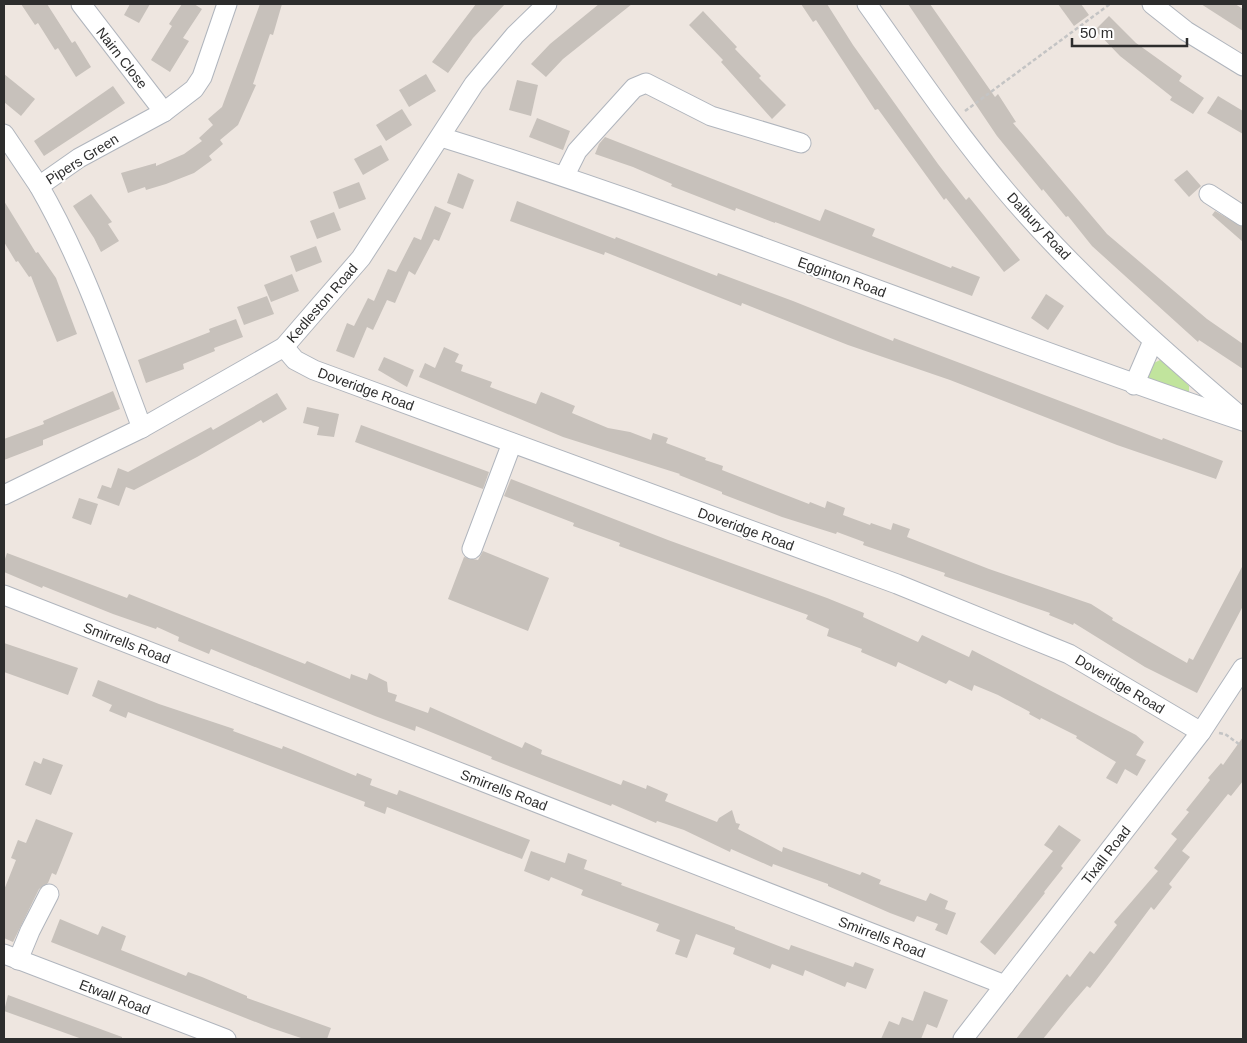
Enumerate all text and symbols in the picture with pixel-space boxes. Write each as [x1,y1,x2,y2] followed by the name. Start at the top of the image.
[1072,15,1187,47] scale bar
[93,24,151,92] street label: Nairn Close
[1080,24,1113,41] text: 50 m
[43,130,121,188] street label: Pipers Green
[1004,189,1074,263] street label: Dalbury Road
[796,254,888,300] street label: Egginton Road
[283,260,361,346] street label: Kedleston Road
[316,364,416,414] street label: Doveridge Road
[696,504,796,554] street label: Doveridge Road
[81,619,173,667] street label: Smirrells Road
[1073,651,1167,717] street label: Doveridge Road
[458,766,550,814] street label: Smirrells Road
[1078,823,1134,887] street label: Tixall Road
[836,913,928,961] street label: Smirrells Road
[77,976,153,1018] street label: Etwall Road

